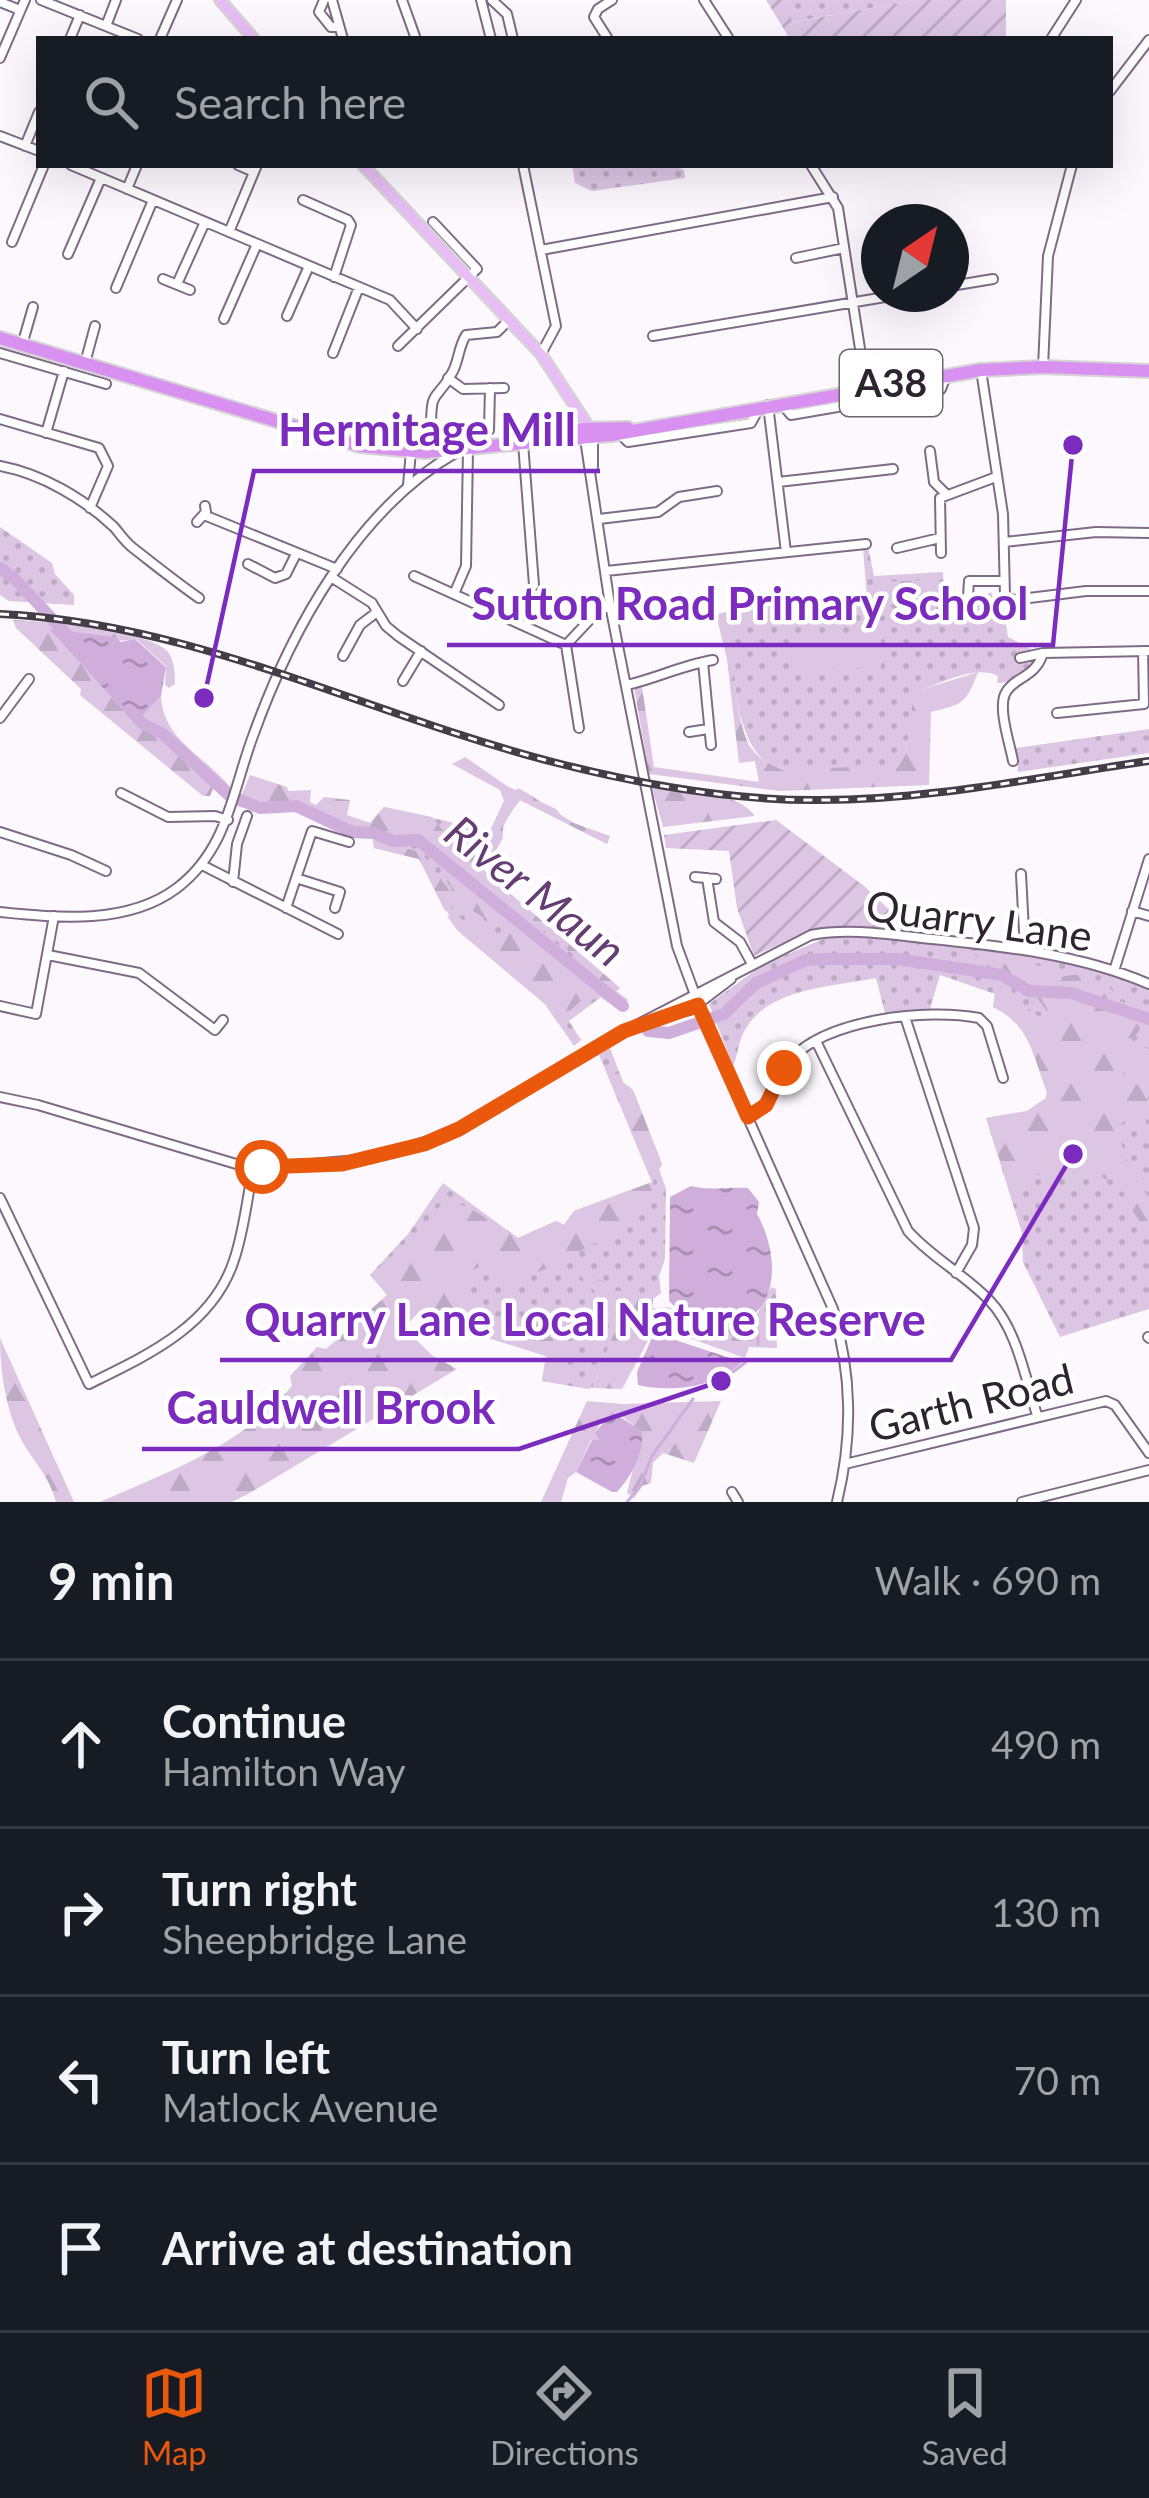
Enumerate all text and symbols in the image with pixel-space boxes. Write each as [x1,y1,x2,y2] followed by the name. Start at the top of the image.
[36,36,1113,168] search box
[78,69,144,135] icon: search
[174,75,406,129] text: Search here
[861,204,969,312] north arrow
[840,350,942,416] road number: A38
[254,390,600,471] callout: Hermitage Mill
[278,402,576,456] text: Hermitage Mill
[447,564,1053,645] callout: Sutton Road Primary School
[471,576,1029,630] text: Sutton Road Primary School
[435,803,636,977] water label: River Maun
[863,879,1095,961] street label: Quarry Lane
[757,1041,811,1095] route end
[235,1140,289,1194] route start
[220,1279,951,1360] callout: Quarry Lane Local Nature Reserve
[244,1292,926,1346] text: Quarry Lane Local Nature Reserve
[863,1352,1078,1452] street label: Garth Road
[142,1368,519,1449] callout: Cauldwell Brook
[167,1380,496,1434] text: Cauldwell Brook
[48,1550,174,1611] text: 9 min
[874,1557,1101,1603] text: Walk · 690 m
[162,1694,346,1748] text: Continue
[48,1711,114,1777] icon: ahead
[991,1721,1101,1767] text: 490 m
[162,1748,406,1794] text: Hamilton Way
[162,1862,357,1916] text: Turn right
[48,1879,114,1945] icon: right
[991,1889,1101,1935] text: 130 m
[162,1916,467,1962] text: Sheepbridge Lane
[162,2030,330,2084] text: Turn left
[48,2047,114,2113] icon: left
[1014,2057,1101,2103] text: 70 m
[162,2084,438,2130] text: Matlock Avenue
[48,2215,114,2281] icon: arrive
[162,2221,573,2275] text: Arrive at destination
[141,2360,207,2472] tab: Map
[490,2360,639,2472] tab: Directions
[921,2360,1008,2472] tab: Saved

